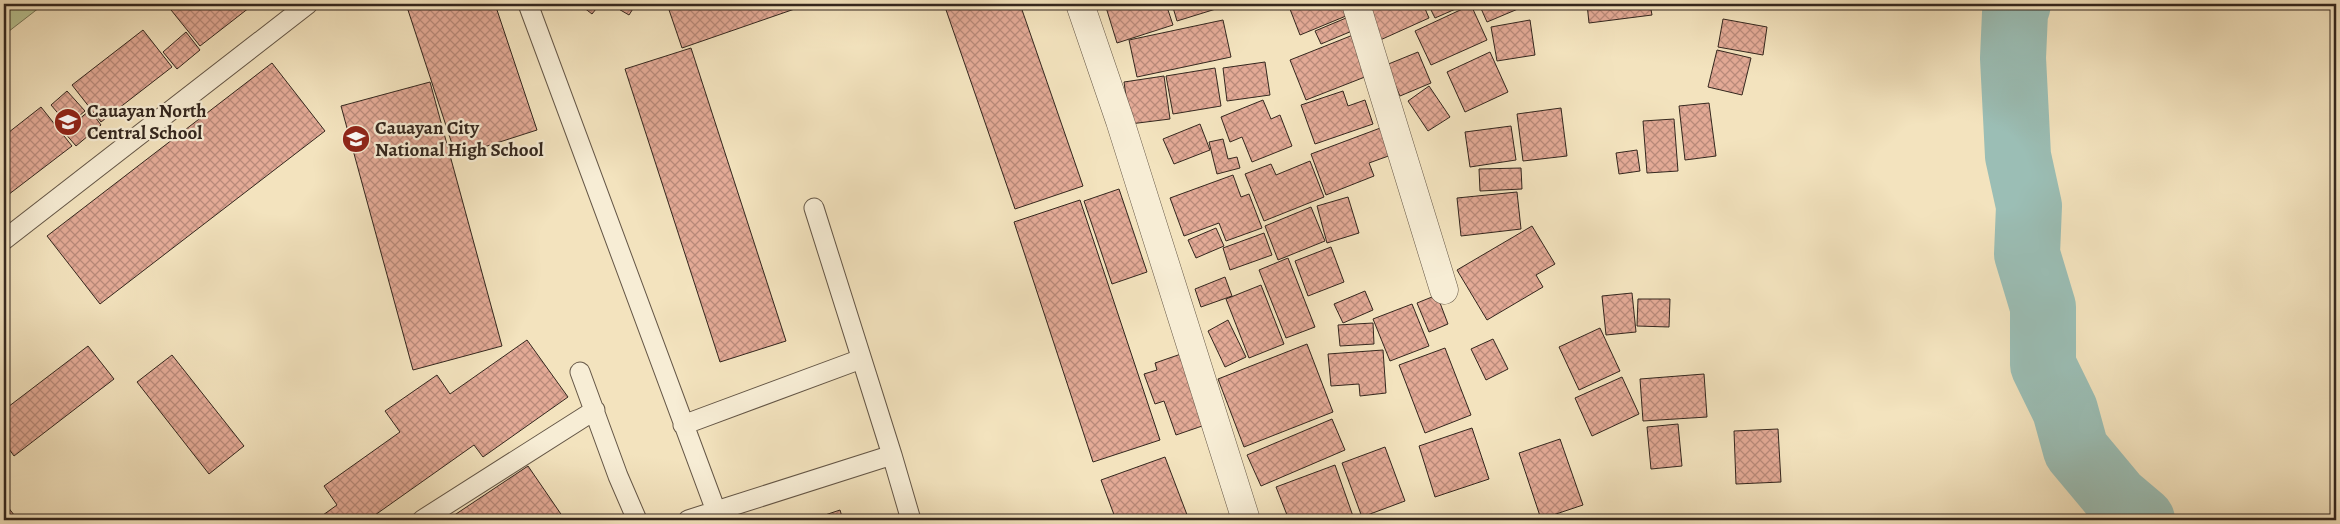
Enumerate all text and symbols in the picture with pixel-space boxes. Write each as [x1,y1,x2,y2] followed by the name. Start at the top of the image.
[87,98,207,146] place label: Cauayan North Central School
[53,107,83,137] school or university icon: Cauayan North Central School
[375,115,543,163] place label: Cauayan City National High School
[341,124,371,154] school or university icon: Cauayan City National High School

